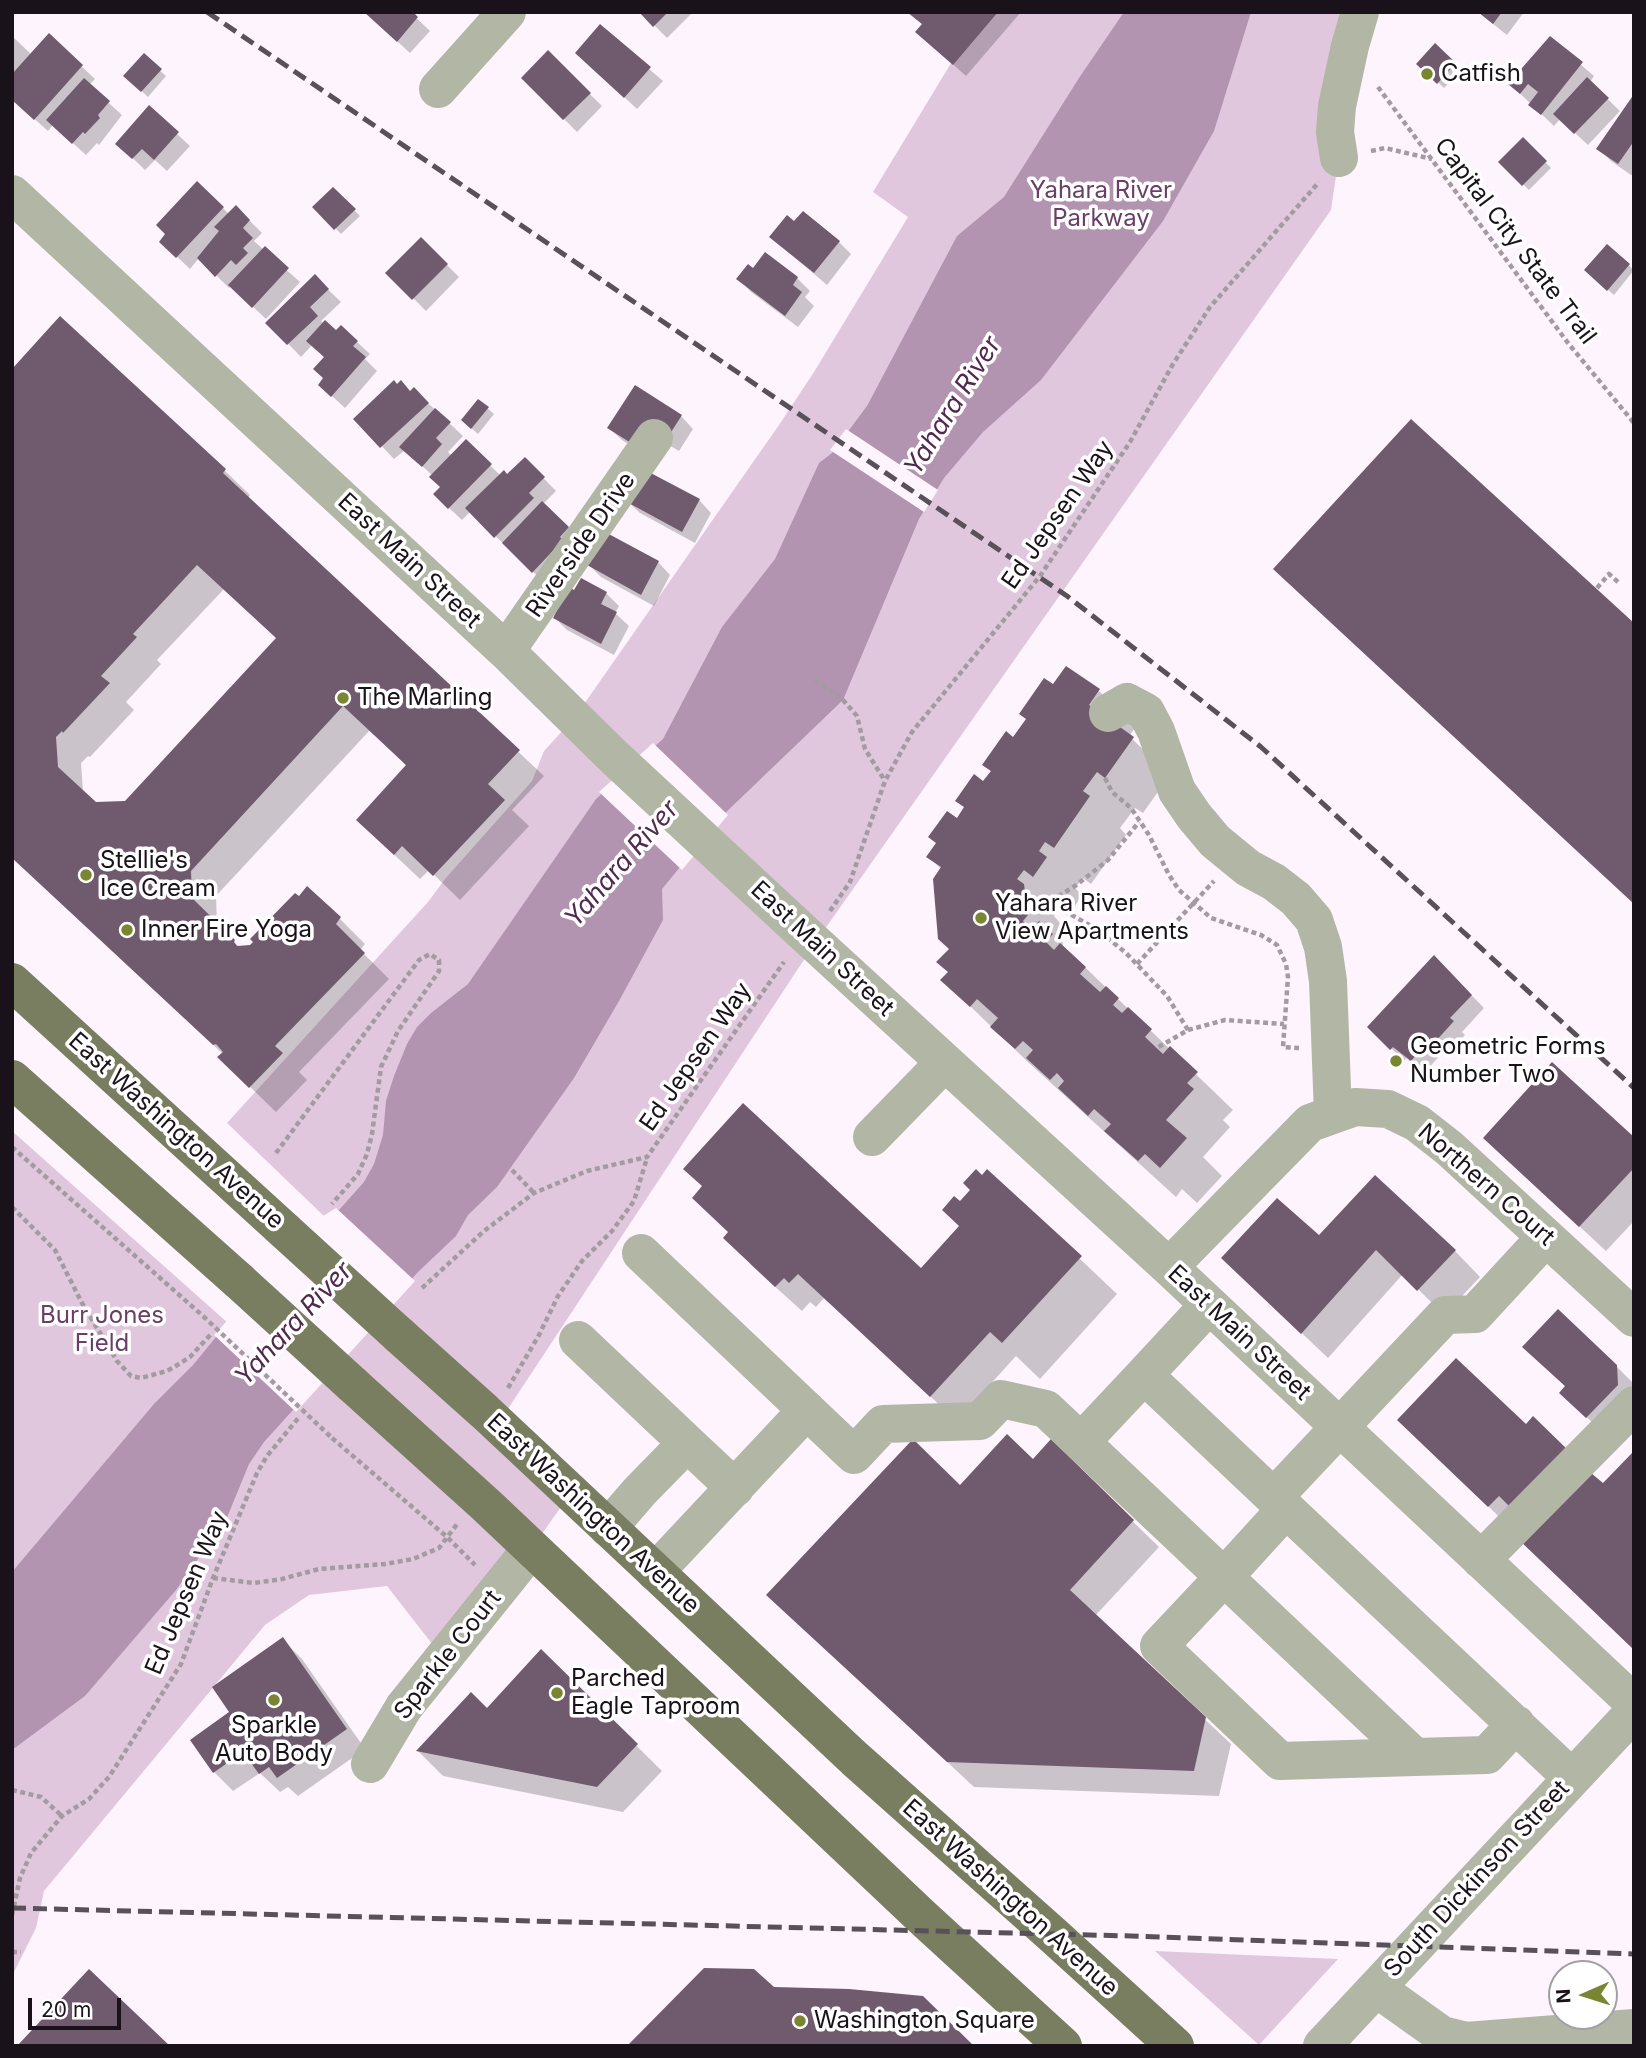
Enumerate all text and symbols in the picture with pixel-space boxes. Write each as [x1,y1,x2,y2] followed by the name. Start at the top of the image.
[1441,60,1521,88] place label: Catfish
[1419,66,1435,82] marker: Catfish
[1428,132,1602,350] street label: Capital City State Trail
[1030,177,1172,233] park label: Yahara River Parkway
[898,331,1008,481] water label: Yahara River
[996,435,1120,595] street label: Ed Jepsen Way
[520,467,642,623] street label: Riverside Drive
[332,487,486,635] street label: East Main Street
[357,684,493,712] place label: The Marling
[335,690,351,706] marker: The Marling
[559,794,685,934] water label: Yahara River
[100,847,216,903] place label: Stellie's Ice Cream
[78,867,94,883] marker: Stellie's Ice Cream
[745,875,899,1023] street label: East Main Street
[995,890,1189,946] place label: Yahara River View Apartments
[973,910,989,926] marker: Yahara River View Apartments
[141,916,312,944] place label: Inner Fire Yoga
[119,922,135,938] marker: Inner Fire Yoga
[634,977,758,1137] street label: Ed Jepsen Way
[62,1027,290,1235] street label: East Washington Avenue
[1410,1033,1606,1089] place label: Geometric Forms Number Two
[1388,1053,1404,1069] marker: Geometric Forms Number Two
[1412,1118,1560,1252] street label: Northern Court
[229,1256,359,1392] water label: Yahara River
[1162,1259,1316,1407] street label: East Main Street
[40,1302,164,1358] park label: Burr Jones Field
[481,1408,705,1620] street label: East Washington Avenue
[140,1507,234,1679] street label: Ed Jepsen Way
[389,1585,507,1725] street label: Sparkle Court
[571,1665,741,1721] place label: Parched Eagle Taproom
[549,1685,565,1701] marker: Parched Eagle Taproom
[266,1692,282,1708] marker: Sparkle Auto Body
[215,1712,333,1768] place label: Sparkle Auto Body
[1378,1775,1576,1983] street label: South Dickinson Street
[896,1794,1124,2002] street label: East Washington Avenue
[1548,1960,1618,2030] north arrow
[32,1984,124,2028] scale bar
[1552,1988,1575,2004] text: N
[41,1997,91,2022] text: 20 m
[814,2007,1035,2035] place label: Washington Square
[792,2013,808,2029] marker: Washington Square

